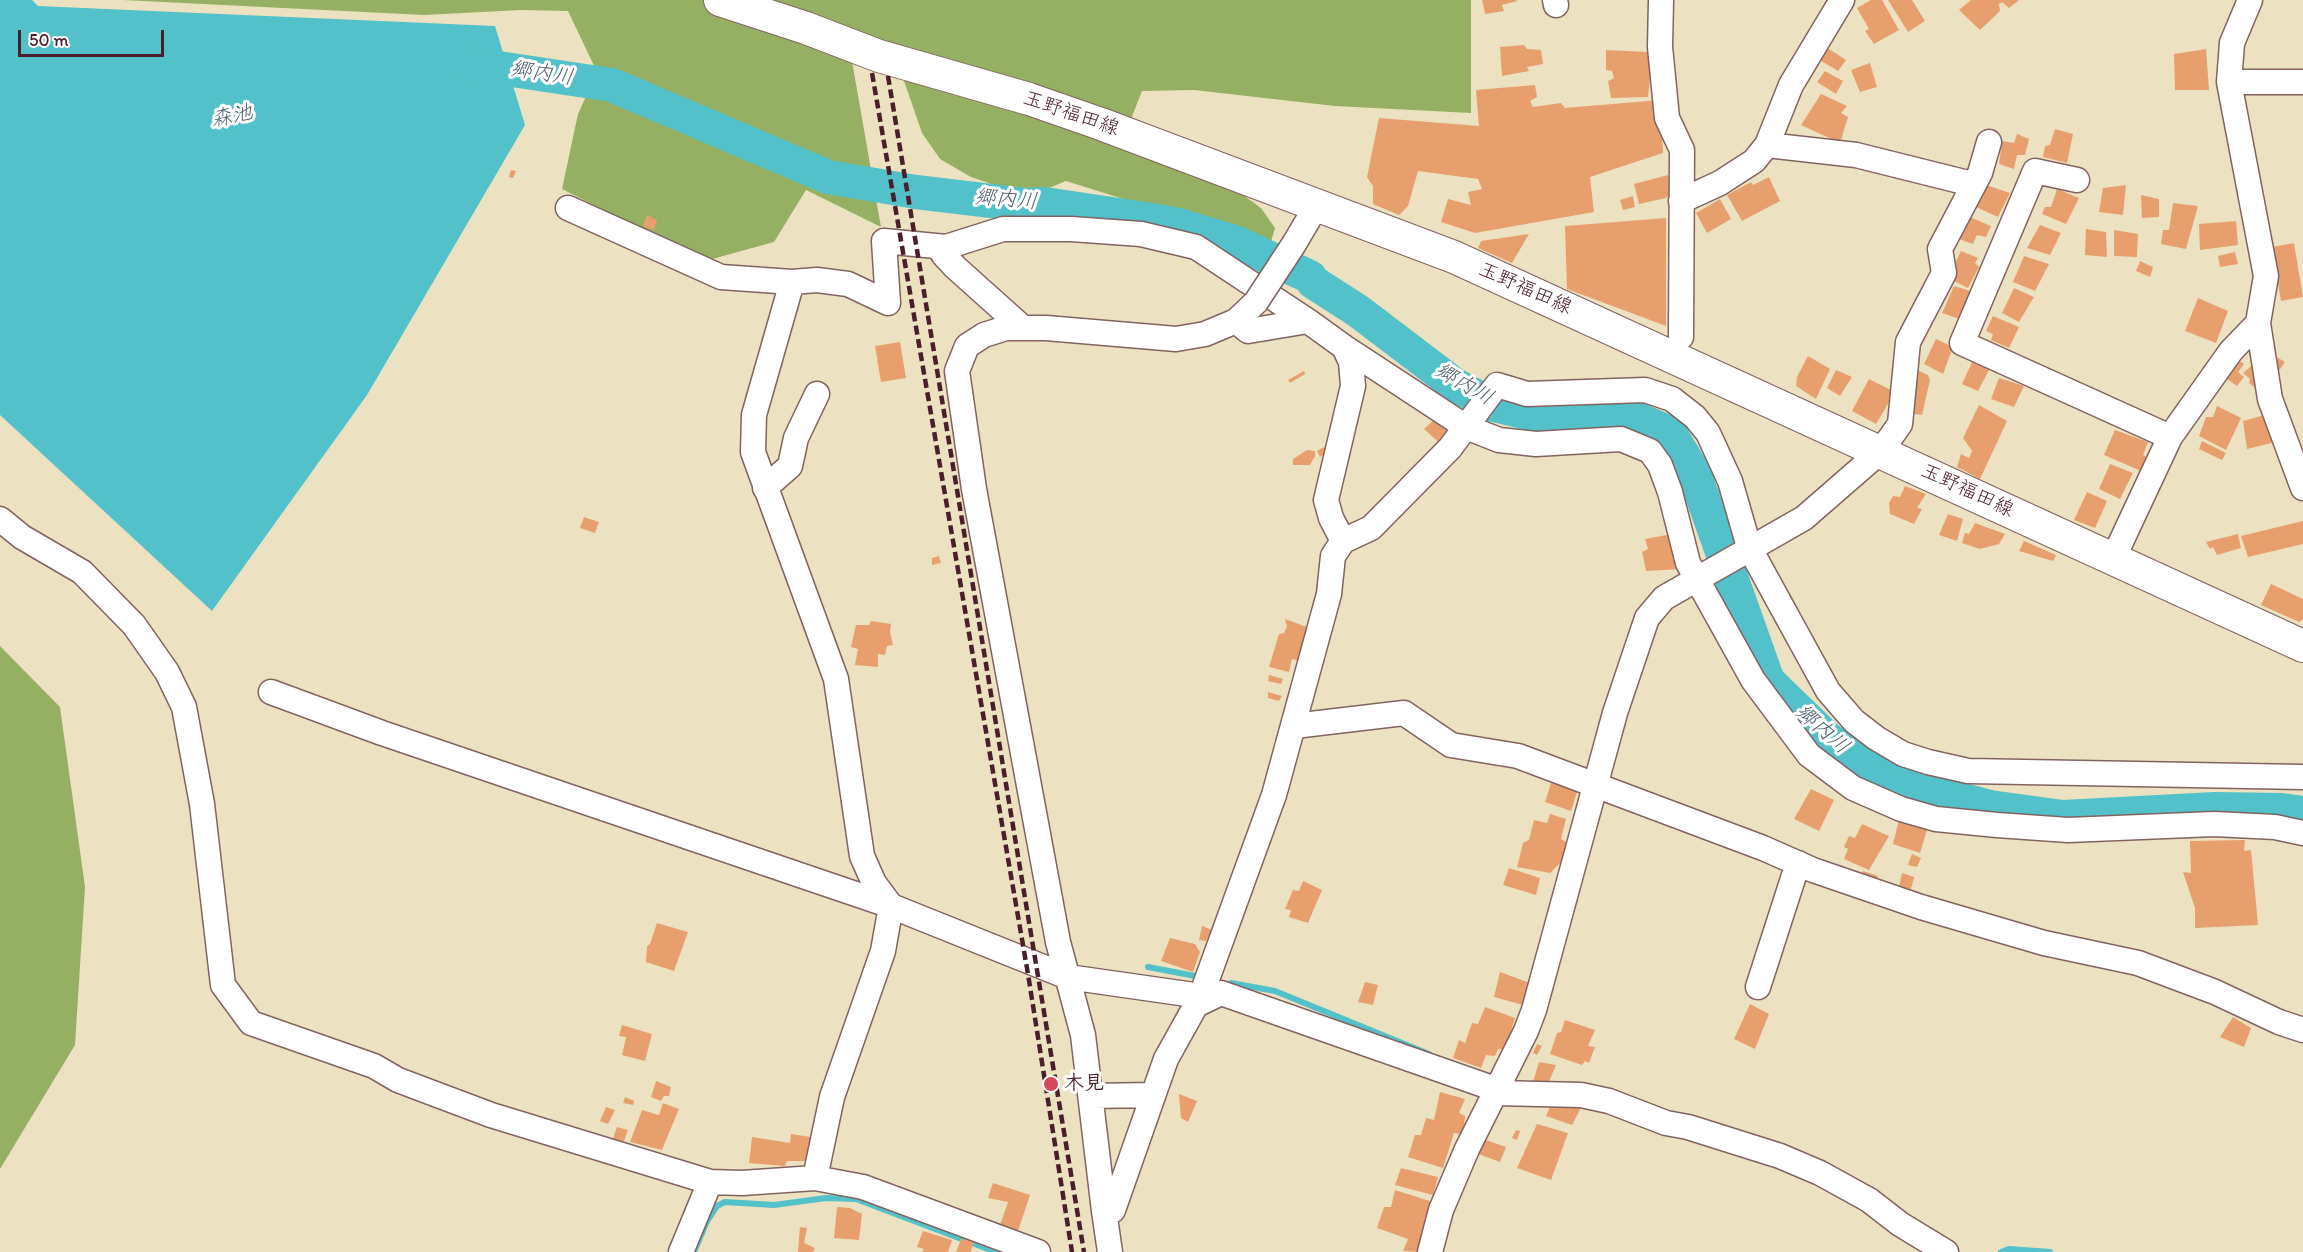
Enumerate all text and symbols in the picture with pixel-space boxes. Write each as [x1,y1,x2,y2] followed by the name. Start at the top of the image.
[21,18,166,56] scale bar
[29,29,69,51] text: 50 m
[509,57,575,91] water label: 郷内川
[1020,86,1122,142] street label: 玉野福田線
[209,100,255,134] water label: 森池
[974,185,1038,215] water label: 郷内川
[1474,258,1576,320] street label: 玉野福田線
[1430,358,1498,412] water label: 郷内川
[1917,459,2017,523] street label: 玉野福田線
[1790,700,1854,760] water label: 郷内川
[1064,1072,1104,1096] place label: 木見
[1042,1075,1060,1093] marker: 木見

